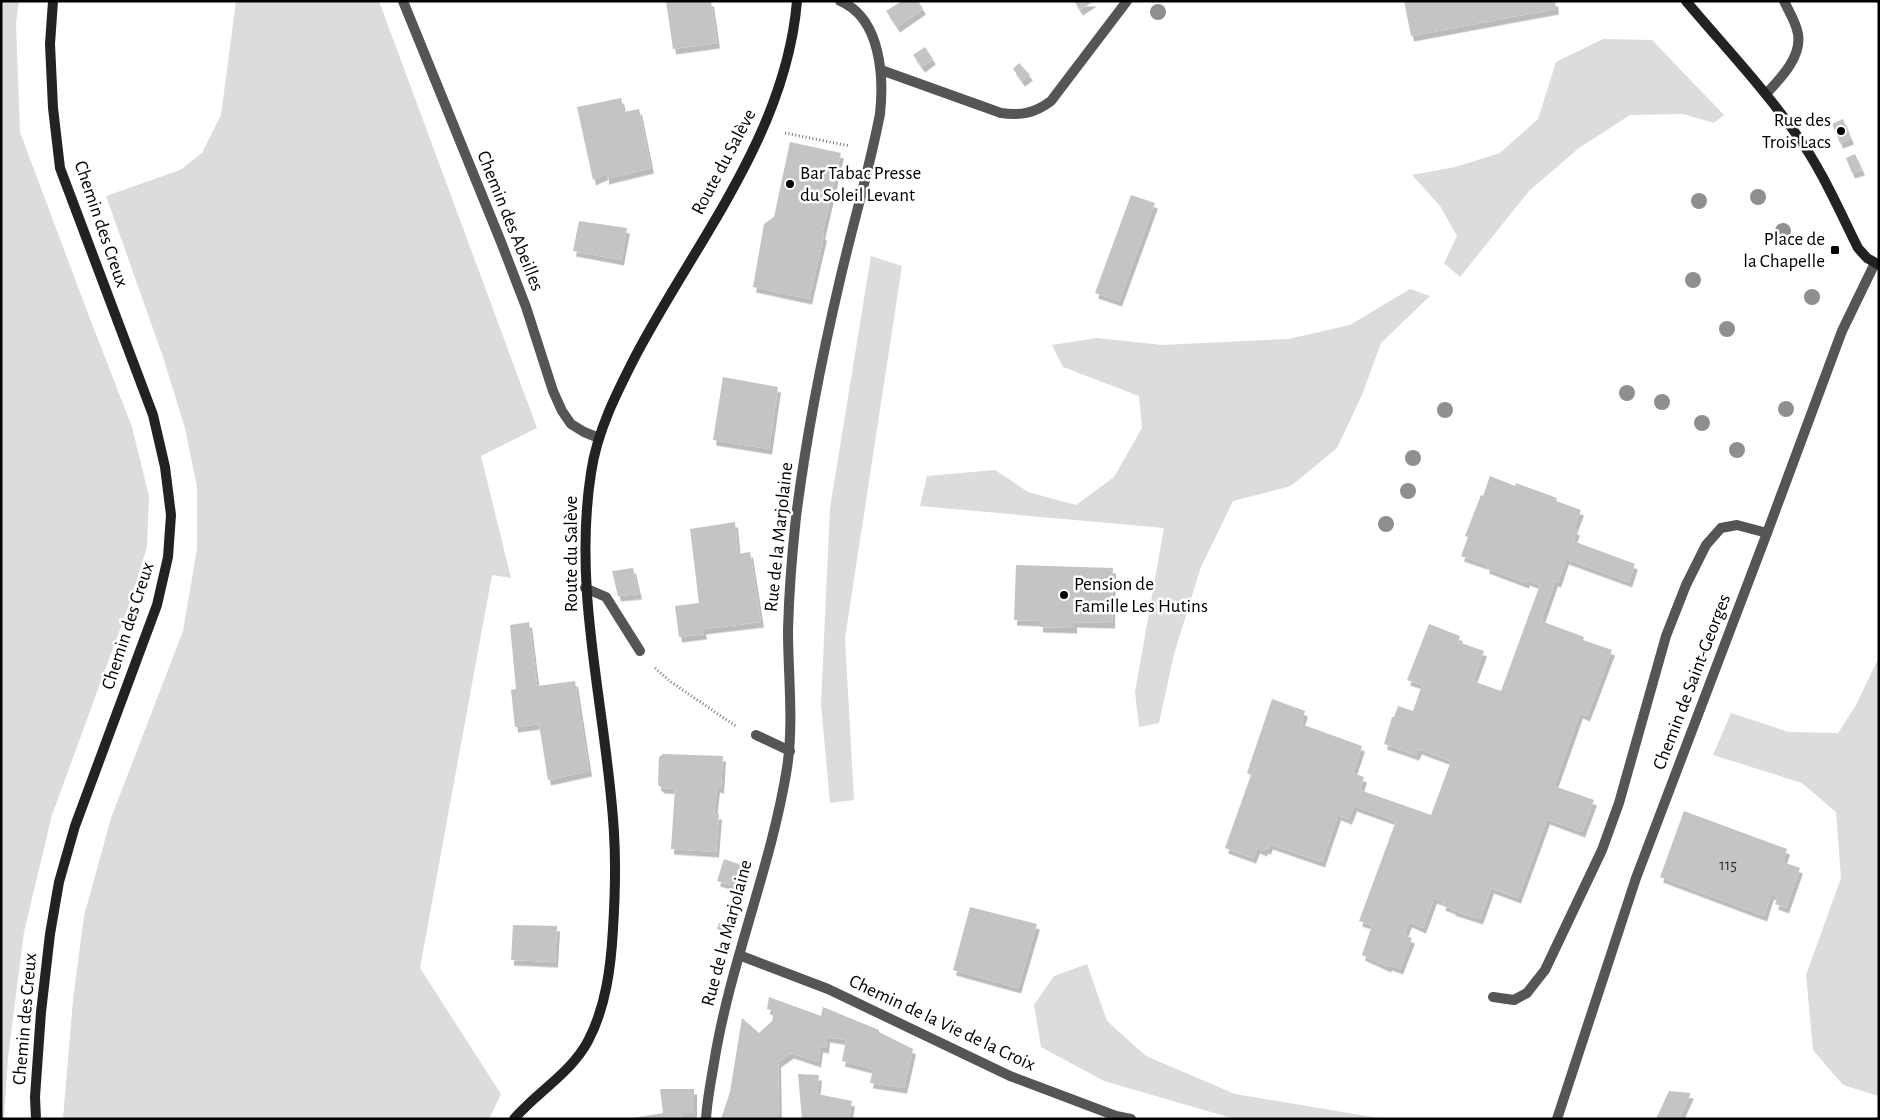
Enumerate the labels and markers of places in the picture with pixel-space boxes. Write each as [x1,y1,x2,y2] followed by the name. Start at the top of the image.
[1762,111,1831,152] place label: Rue des Trois Lacs
[1835,125,1847,137] marker: Rue des Trois Lacs
[800,164,921,205] place label: Bar Tabac Presse du Soleil Levant
[784,178,796,190] marker: Bar Tabac Presse du Soleil Levant
[1743,230,1825,271] place label: Place de la Chapelle
[1829,244,1841,256] marker: Place de la Chapelle
[1074,575,1208,616] place label: Pension de Famille Les Hutins
[1058,589,1070,601] marker: Pension de Famille Les Hutins

